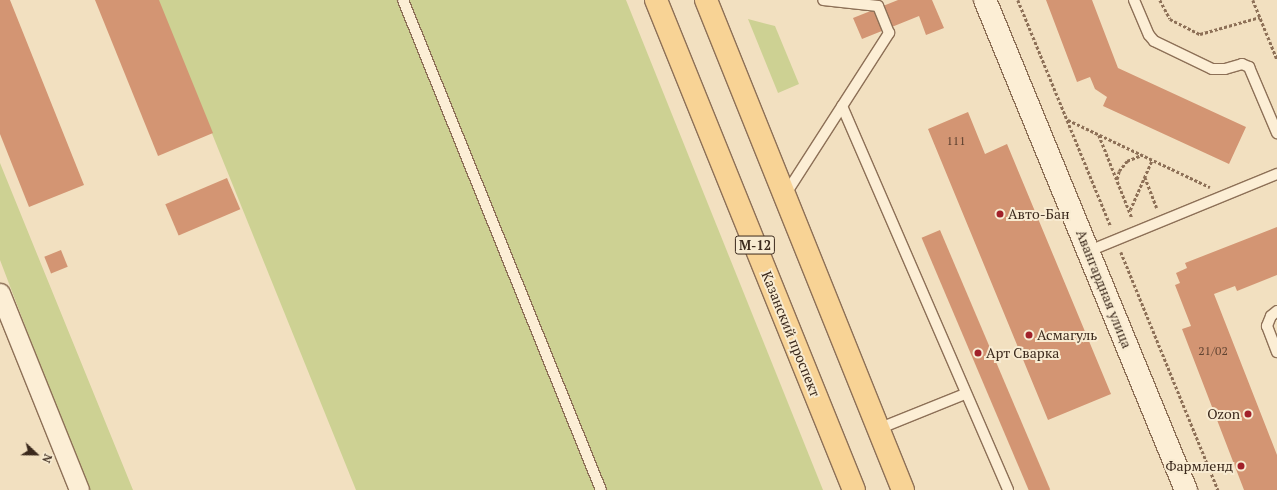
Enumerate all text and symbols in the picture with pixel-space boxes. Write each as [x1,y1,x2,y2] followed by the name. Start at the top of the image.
[946,134,966,148] house number: 111
[1008,206,1070,222] place label: Авто-Бан
[995,209,1005,219] marker: Авто-Бан
[1073,227,1135,351] street label: Авангардная улица
[734,234,776,256] road number: М-12
[758,269,824,399] street label: Казанский проспект
[1037,327,1097,343] place label: Асмагуль
[1024,330,1034,340] marker: Асмагуль
[1198,344,1228,358] house number: 21/02
[986,345,1060,361] place label: Арт Сварка
[973,348,983,358] marker: Арт Сварка
[1207,406,1240,422] place label: Ozon
[1243,409,1253,419] marker: Ozon
[16,434,56,474] north arrow
[39,452,55,465] text: N
[1165,458,1233,474] place label: Фармленд
[1236,461,1246,471] marker: Фармленд

